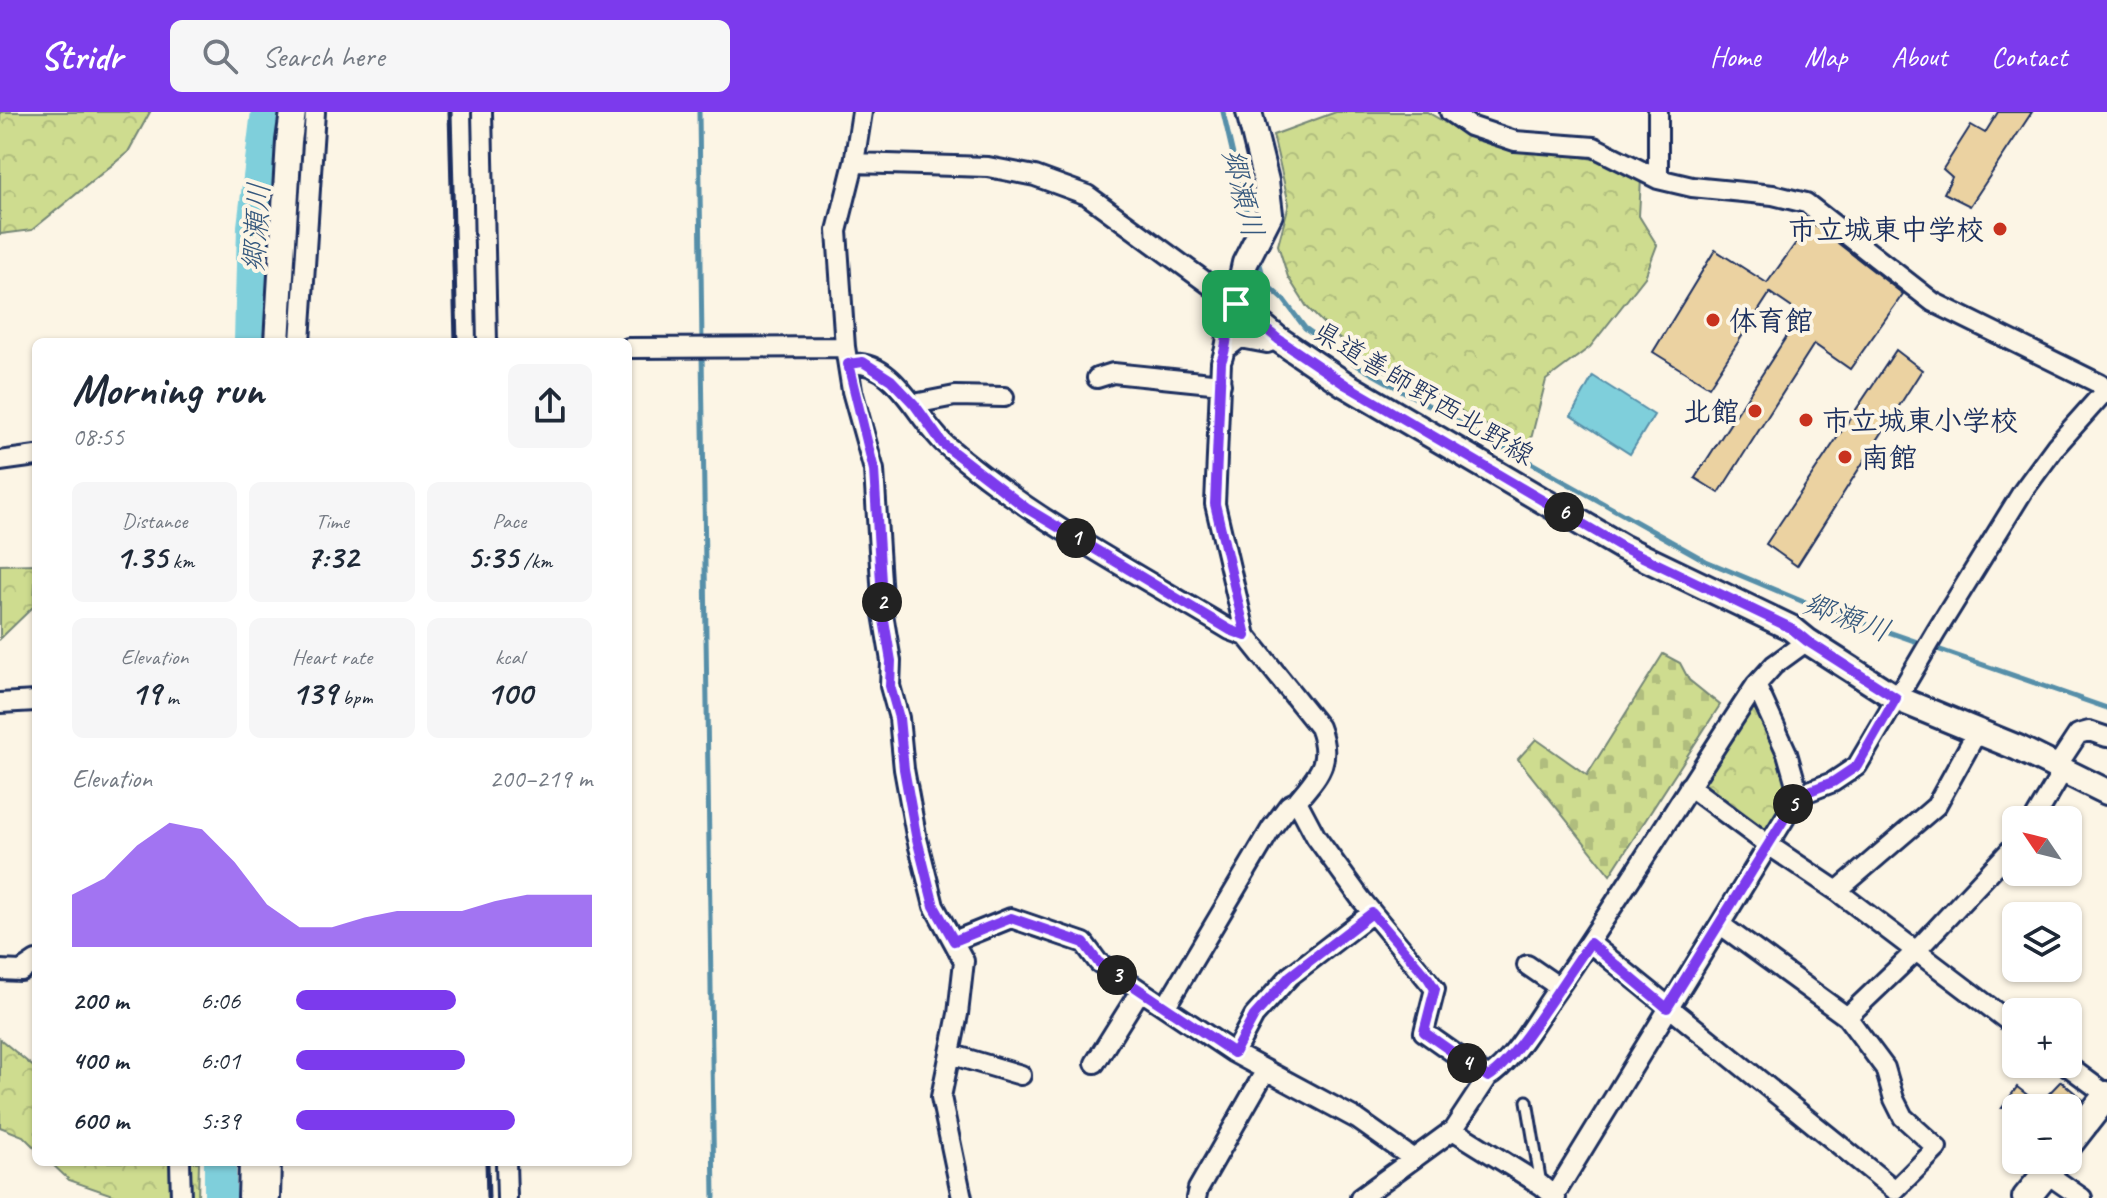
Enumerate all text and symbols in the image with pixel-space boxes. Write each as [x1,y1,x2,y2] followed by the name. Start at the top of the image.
[170,20,730,92] search box
[40,33,122,80] text: Stridr
[198,34,242,78] icon: search
[262,37,384,75] text: Search here
[1710,39,1760,74] text: Home
[1804,39,1847,74] text: Map
[1891,39,1947,74] text: About
[1991,39,2067,74] text: Contact
[1214,145,1272,241] water label: 郷瀬川
[234,181,278,273] water label: 郷瀬川
[1788,212,1984,247] place label: 市立城東中学校
[1991,220,2009,238] marker: 市立城東中学校
[1202,270,1270,338] pin
[1214,282,1258,326] icon: arrive
[1729,303,1813,338] place label: 体育館
[1704,311,1722,329] marker: 体育館
[1307,313,1541,473] street label: 県道善師野西北野線
[72,362,264,417] text: Morning run
[508,364,592,448] button: share
[1683,394,1739,429] place label: 北館
[1746,402,1764,420] marker: 北館
[1822,403,2018,438] place label: 市立城東小学校
[1797,411,1815,429] marker: 市立城東小学校
[72,420,124,453] text: 08:55
[1861,440,1917,475] place label: 南館
[1836,448,1854,466] marker: 南館
[1544,492,1584,532] pin: 6
[1559,498,1569,526] text: 6
[122,507,187,535] text: Distance
[315,507,349,535] text: Time
[492,507,526,535] text: Pace
[1056,518,1096,558] pin: 1
[1071,524,1081,552] text: 1
[115,535,167,578] text: 1.35
[306,535,358,578] text: 7:32
[467,535,518,578] text: 5:35
[167,547,194,575] text: km
[518,547,552,575] text: /km
[862,582,902,622] pin: 2
[1798,584,1896,650] water label: 郷瀬川
[877,588,887,616] text: 2
[121,643,189,671] text: Elevation
[292,643,372,671] text: Heart rate
[495,643,524,671] text: kcal
[131,671,161,714] text: 19
[291,671,337,714] text: 139
[486,671,532,714] text: 100
[161,683,179,711] text: m
[337,683,373,711] text: bpm
[72,762,152,795] text: Elevation
[489,762,592,795] text: 200–219 m
[1773,784,1813,824] pin: 5
[1788,790,1798,818] text: 5
[2002,806,2082,886] north arrow
[2002,806,2082,1174] map controls
[2002,902,2082,982] button: layers
[1097,955,1137,995] pin: 3
[1112,961,1122,989] text: 3
[72,984,128,1017] text: 200 m
[200,984,240,1017] text: 6:06
[2002,998,2082,1078] button: +
[1447,1043,1487,1083] pin: 4
[72,1044,128,1077] text: 400 m
[200,1044,240,1077] text: 6:01
[1462,1049,1472,1077] text: 4
[2002,1094,2082,1174] button: −
[72,1104,129,1137] text: 600 m
[200,1104,240,1137] text: 5:39

